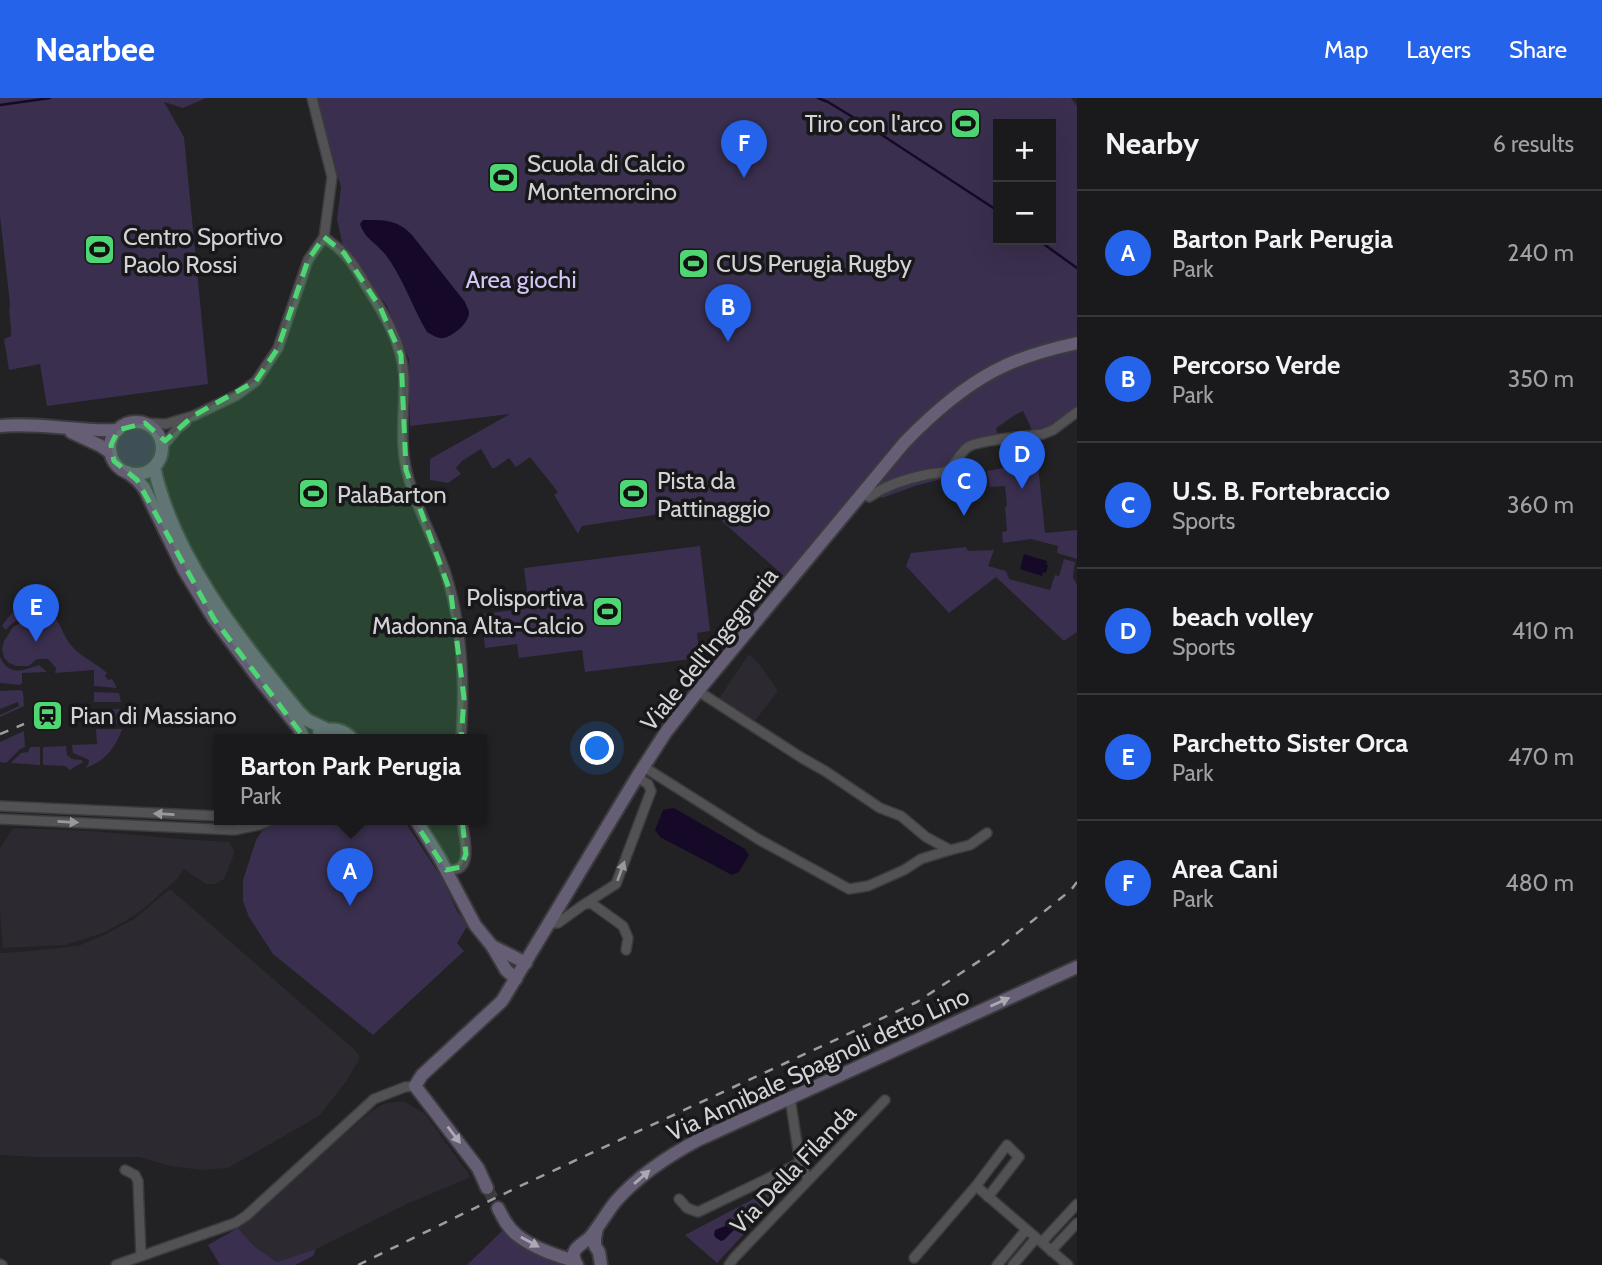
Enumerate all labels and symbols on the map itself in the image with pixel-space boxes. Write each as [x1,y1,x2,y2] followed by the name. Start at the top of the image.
[949,106,983,140] sports icon: Tiro con l'arco
[805,109,943,138] place label: Tiro con l'arco
[721,120,767,178] pin: F
[527,149,685,206] place label: Scuola di Calcio Montemorcino
[487,160,521,194] sports icon: Scuola di Calcio Montemorcino
[123,222,283,279] place label: Centro Sportivo Paolo Rossi
[83,233,117,267] sports icon: Centro Sportivo Paolo Rossi
[676,246,710,280] sports icon: CUS Perugia Rugby
[716,249,912,278] place label: CUS Perugia Rugby
[466,265,576,294] park label: Area giochi
[705,284,751,342] pin: B
[999,431,1045,489] pin: D
[941,458,987,516] pin: C
[657,466,771,523] place label: Pista da Pattinaggio
[297,477,331,511] sports icon: PalaBarton
[617,477,651,511] sports icon: Pista da Pattinaggio
[337,480,447,509] place label: PalaBarton
[634,561,784,737] street label: Viale dell'Ingegneria
[372,583,584,640] place label: Polisportiva Madonna Alta-Calcio
[13,584,59,642] pin: E
[590,594,624,628] sports icon: Polisportiva Madonna Alta-Calcio
[30,698,64,732] station icon: Pian di Massiano
[70,701,237,730] place label: Pian di Massiano
[580,731,614,765] your location
[153,808,175,819] one-way arrow
[57,817,79,828] one-way arrow
[327,848,373,906] pin: A
[615,861,626,882] one-way arrow
[662,981,974,1147] street label: Via Annibale Spagnoli detto Lino
[990,996,1010,1008] one-way arrow
[724,1098,862,1240] street label: Via Della Filanda
[446,1126,461,1144] one-way arrow
[633,1169,650,1185] one-way arrow
[520,1236,540,1248] one-way arrow

